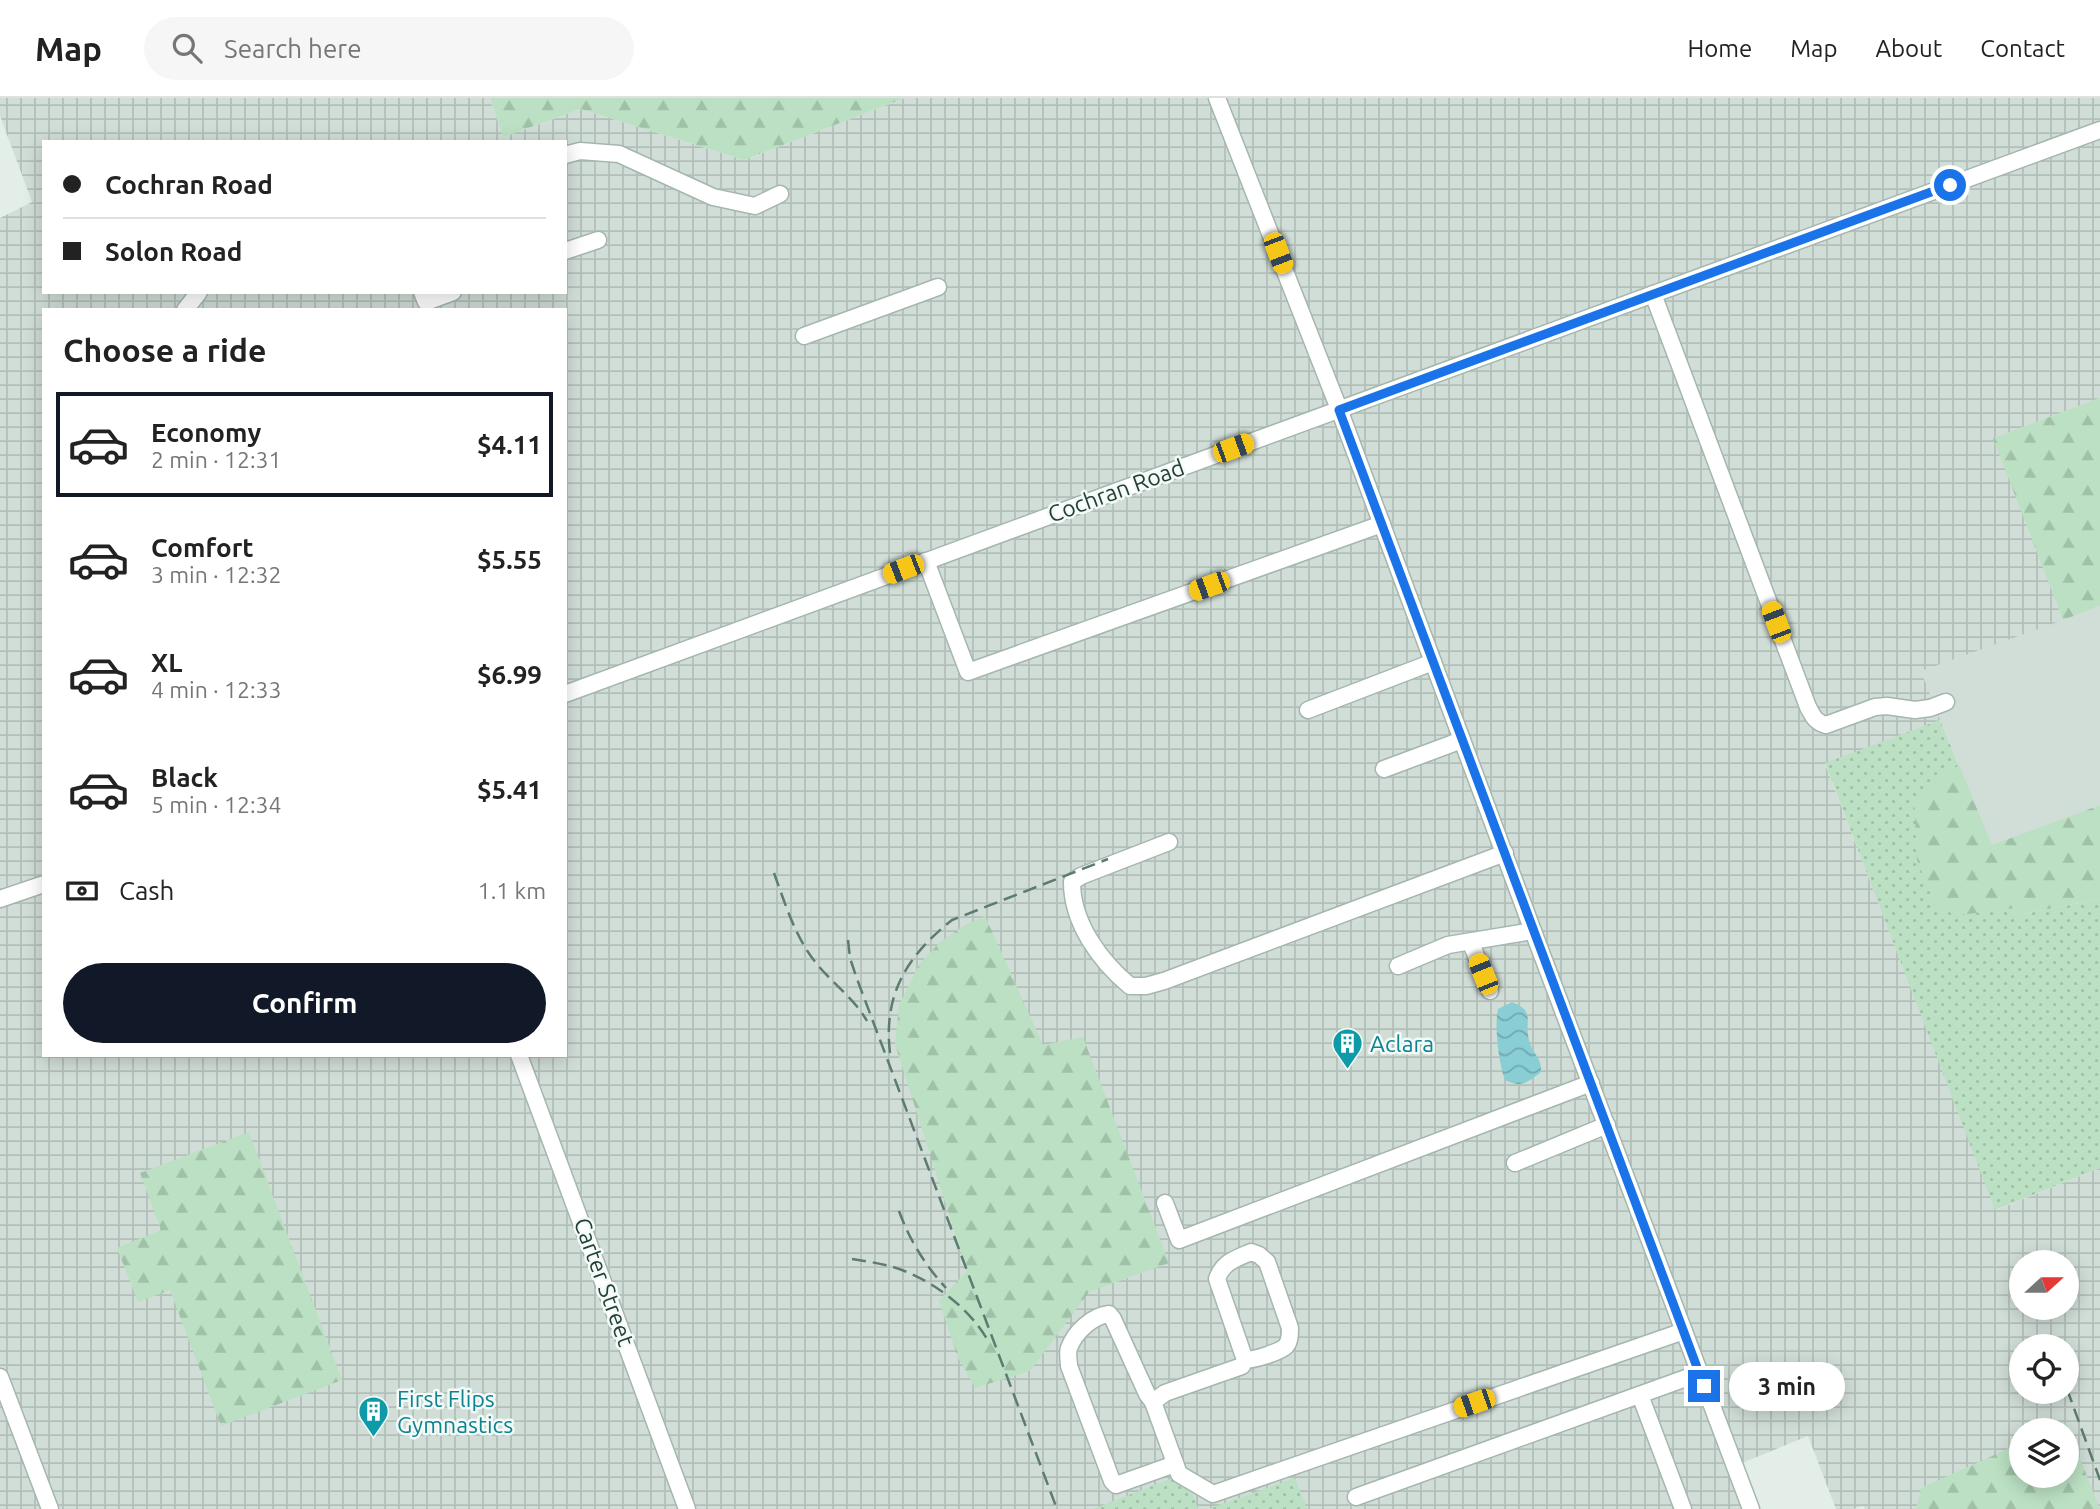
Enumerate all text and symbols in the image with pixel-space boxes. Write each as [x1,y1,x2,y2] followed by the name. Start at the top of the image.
[144,17,634,80] search box
[168,29,206,67] icon: search
[35,30,102,67] text: Map
[224,34,362,63] text: Search here
[1687,35,1752,62] text: Home
[1790,35,1837,62] text: Map
[1875,35,1942,62] text: About
[1980,35,2065,62] text: Contact
[1934,169,1966,201] route start
[105,170,273,199] text: Cochran Road
[1261,230,1296,276] car
[105,237,242,266] text: Solon Road
[63,332,266,368] text: Choose a ride
[67,413,130,476] icon: car
[151,418,261,447] text: Economy
[477,430,542,459] text: $4.11
[1210,431,1257,465] car
[151,447,282,472] text: 2 min · 12:31
[1044,454,1187,527] street label: Cochran Road
[67,528,130,591] icon: car
[151,533,254,562] text: Comfort
[477,545,542,574] text: $5.55
[880,552,927,586] car
[151,562,282,587] text: 3 min · 12:32
[1186,569,1233,603] car
[1759,599,1794,645] car
[67,643,130,706] icon: car
[151,648,182,677] text: XL
[477,660,542,689] text: $6.99
[151,677,282,702] text: 4 min · 12:33
[67,758,130,821] icon: car
[151,763,218,792] text: Black
[477,775,542,804] text: $5.41
[151,792,282,817] text: 5 min · 12:34
[63,872,101,910] icon: cash
[119,876,174,905] text: Cash
[478,878,546,903] text: 1.1 km
[1466,951,1501,997] car
[63,963,546,1043] button: Confirm
[1330,1027,1364,1071] building icon: Aclara
[1370,1031,1434,1056] place label: Aclara
[570,1214,639,1349] street label: Carter Street
[2009,1250,2079,1320] north arrow
[2009,1250,2079,1488] map controls
[2009,1334,2079,1404] button: locate
[1728,1362,1844,1410] callout: 3 min
[1688,1370,1720,1402] route end
[1758,1374,1816,1399] text: 3 min
[397,1386,513,1437] place label: First Flips Gymnastics
[1451,1386,1498,1420] car
[357,1395,391,1439] building icon: First Flips Gymnastics
[2009,1418,2079,1488] button: layers

